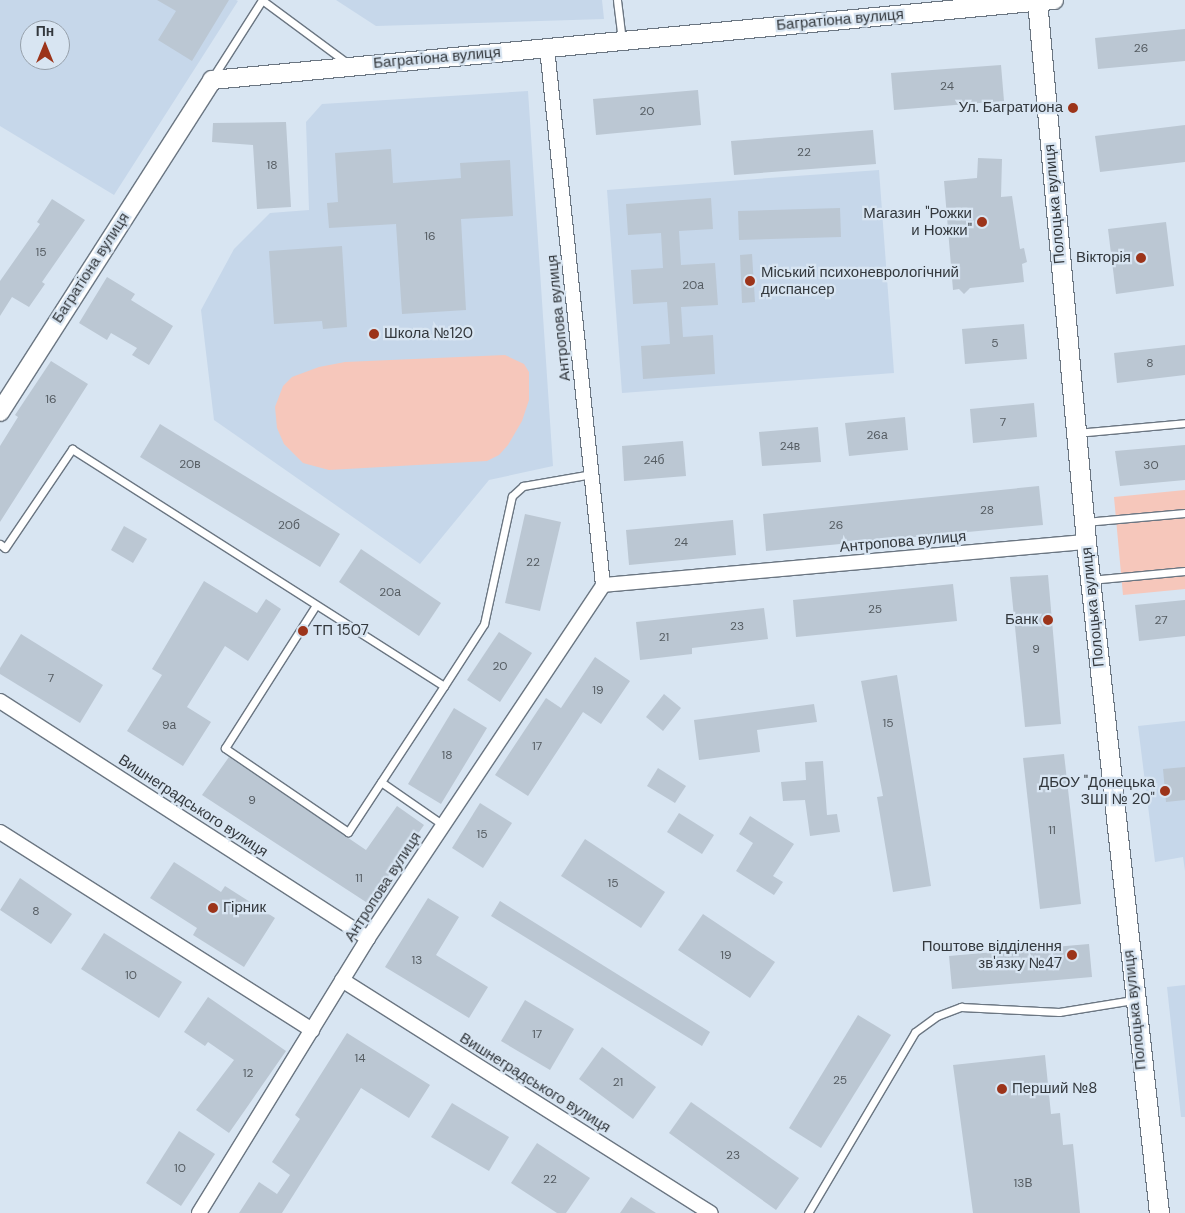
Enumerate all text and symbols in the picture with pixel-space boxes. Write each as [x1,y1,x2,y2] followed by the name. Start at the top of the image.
[776,5,904,35] street label: Багратіона вулиця
[20,20,70,70] north arrow
[36,22,54,40] text: Пн
[1134,42,1148,56] house number: 26
[373,43,501,73] street label: Багратіона вулиця
[940,80,954,94] house number: 24
[959,99,1063,117] place label: Ул. Багратиона
[1067,102,1079,114] marker: Ул. Багратиона
[640,105,654,119] house number: 20
[1041,143,1069,265] street label: Полоцька вулиця
[797,146,811,160] house number: 22
[266,159,278,173] house number: 18
[863,204,972,239] place label: Магазин "Рожки и Ножки"
[49,209,133,327] street label: Багратіона вулиця
[976,216,988,228] marker: Магазин "Рожки и Ножки"
[424,230,436,244] house number: 16
[35,246,47,260] house number: 15
[1076,249,1131,267] place label: Вікторія
[1135,252,1147,264] marker: Вікторія
[543,254,575,382] street label: Антропова вулиця
[761,263,959,298] place label: Міський психоневрологічний диспансер
[743,274,757,288] marker: Міський психоневрологічний диспансер
[682,279,704,293] house number: 20а
[384,325,473,343] place label: Школа №120
[368,328,380,340] marker: Школа №120
[991,337,999,351] house number: 5
[1146,357,1154,371] house number: 8
[45,393,57,407] house number: 16
[1000,416,1006,430] house number: 7
[866,429,888,443] house number: 26а
[780,440,800,454] house number: 24в
[644,454,664,468] house number: 24б
[179,458,201,472] house number: 20в
[1143,459,1159,473] house number: 30
[980,504,994,518] house number: 28
[278,519,300,533] house number: 20б
[829,519,843,533] house number: 26
[839,527,967,557] street label: Антропова вулиця
[674,536,688,550] house number: 24
[1078,546,1108,668] street label: Полоцька вулиця
[526,556,540,570] house number: 22
[379,586,401,600] house number: 20а
[868,603,882,617] house number: 25
[1005,611,1038,629] place label: Банк
[1042,614,1054,626] marker: Банк
[1154,614,1168,628] house number: 27
[730,620,744,634] house number: 23
[313,622,369,640] place label: ТП 1507
[297,625,309,637] marker: ТП 1507
[659,631,669,645] house number: 21
[1032,643,1040,657] house number: 9
[493,660,507,674] house number: 20
[48,672,54,686] house number: 7
[592,684,604,698] house number: 19
[882,717,894,731] house number: 15
[162,719,176,733] house number: 9а
[532,740,542,754] house number: 17
[441,749,453,763] house number: 18
[115,751,271,861] street label: Вишнеградського вулиця
[1039,773,1155,808] place label: ДБОУ "Донецька ЗШІ № 20"
[1159,785,1171,797] marker: ДБОУ "Донецька ЗШІ № 20"
[248,794,256,808] house number: 9
[1048,824,1056,838] house number: 11
[476,828,488,842] house number: 15
[341,829,425,945] street label: Антропова вулиця
[355,872,363,886] house number: 11
[607,877,619,891] house number: 15
[223,899,266,917] place label: Гірник
[207,902,219,914] marker: Гірник
[32,905,40,919] house number: 8
[922,937,1062,972] place label: Поштове відділення зв'язку №47
[720,949,732,963] house number: 19
[1066,949,1078,961] marker: Поштове відділення зв'язку №47
[1120,949,1150,1071] street label: Полоцька вулиця
[412,954,422,968] house number: 13
[125,969,137,983] house number: 10
[532,1028,542,1042] house number: 17
[456,1029,614,1137] street label: Вишнеградського вулиця
[354,1052,366,1066] house number: 14
[243,1067,253,1081] house number: 12
[833,1074,847,1088] house number: 25
[613,1076,623,1090] house number: 21
[1012,1080,1097,1098] place label: Перший №8
[996,1083,1008,1095] marker: Перший №8
[726,1149,740,1163] house number: 23
[174,1162,186,1176] house number: 10
[543,1173,557,1187] house number: 22
[1014,1177,1032,1191] house number: 13В

